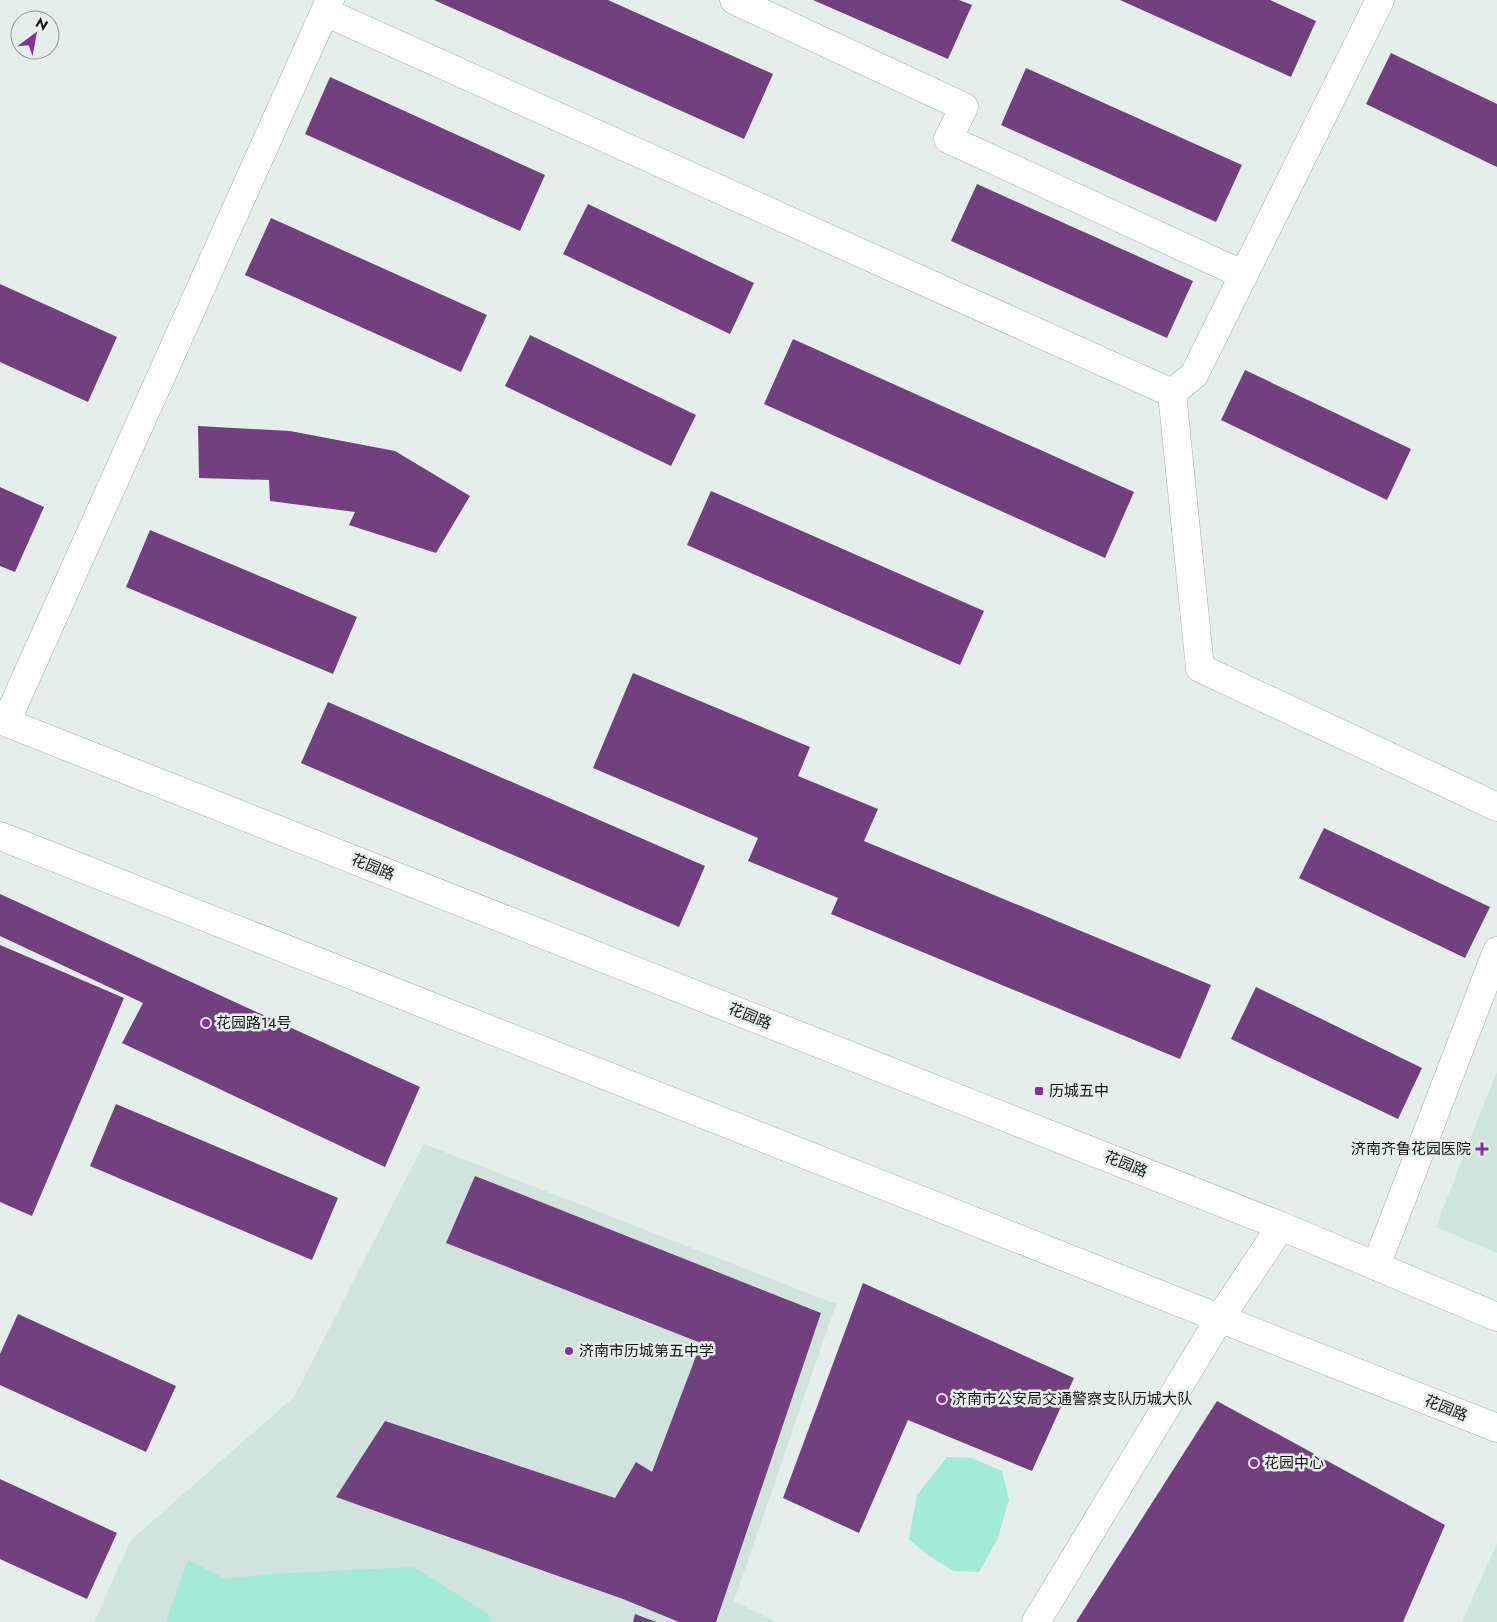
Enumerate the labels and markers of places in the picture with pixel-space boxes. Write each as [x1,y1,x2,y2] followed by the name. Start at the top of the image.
[216,1012,292,1034] place label: 花园路14号
[200,1017,212,1029] marker: 花园路14号
[1049,1080,1109,1102] place label: 历城五中
[1033,1085,1045,1097] marker: 历城五中
[1351,1138,1471,1160] place label: 济南齐鲁花园医院
[1475,1142,1489,1156] marker: 济南齐鲁花园医院
[579,1340,714,1362] place label: 济南市历城第五中学
[563,1345,575,1357] marker: 济南市历城第五中学
[952,1388,1192,1410] place label: 济南市公安局交通警察支队历城大队
[936,1393,948,1405] marker: 济南市公安局交通警察支队历城大队
[1264,1452,1324,1474] place label: 花园中心
[1248,1457,1260,1469] marker: 花园中心

